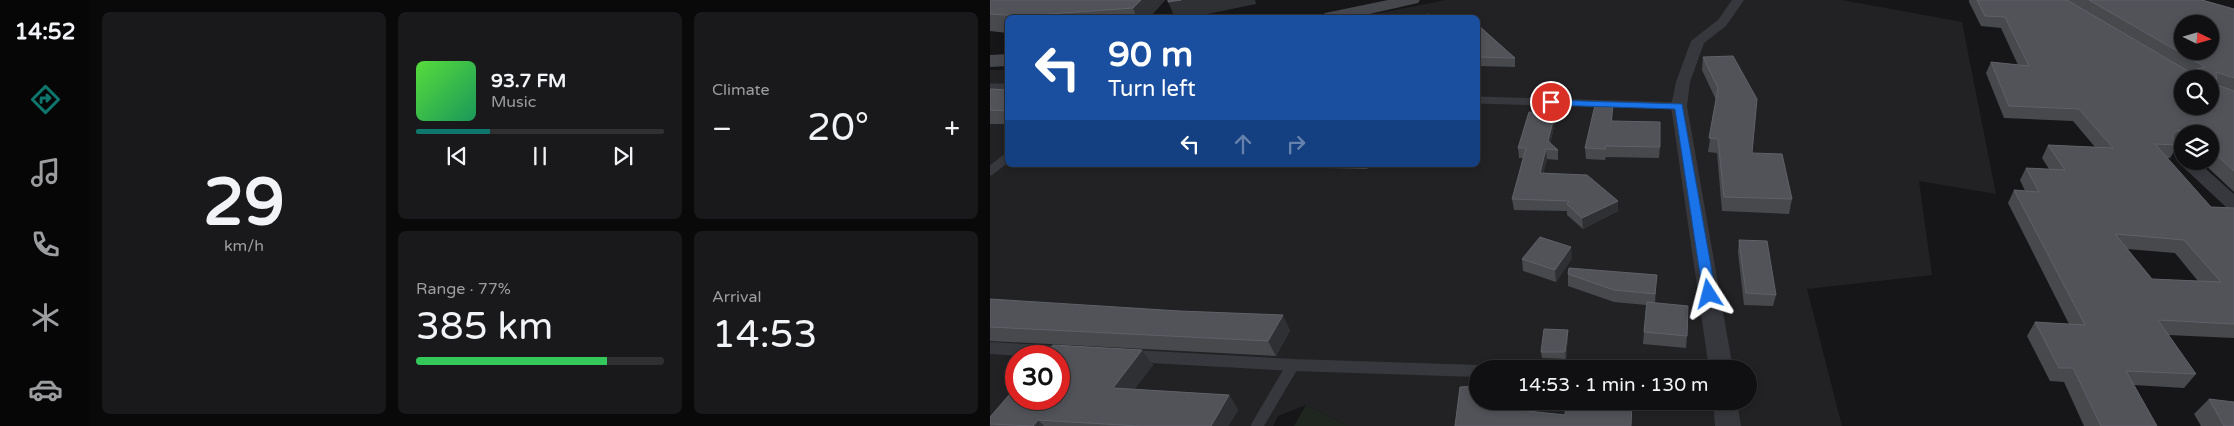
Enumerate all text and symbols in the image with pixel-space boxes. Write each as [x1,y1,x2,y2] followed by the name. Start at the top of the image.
[2174,15,2219,60] north arrow
[2174,15,2219,170] map controls
[15,19,75,45] text: 14:52
[1108,34,1193,76] text: 90 m
[1025,35,1090,100] icon: left
[491,70,566,92] text: 93.7 FM
[2174,70,2219,115] button: search
[1108,76,1196,102] text: Turn left
[712,80,770,100] text: Climate
[1530,81,1572,123] pin
[28,82,63,117] icon: directions
[1537,88,1565,116] icon: arrive
[491,92,536,112] text: Music
[807,105,869,151] text: 20°
[712,112,732,146] text: −
[944,112,960,146] text: +
[2174,125,2219,170] button: layers
[1176,130,1204,158] icon: left
[1229,130,1257,158] icon: ahead
[1282,130,1310,158] icon: right
[443,142,471,170] icon: previous
[526,142,554,170] icon: pause
[609,142,637,170] icon: next
[28,155,63,190] icon: music
[203,164,285,243] text: 29
[28,227,63,262] icon: phone
[224,236,264,256] text: km/h
[1682,267,1734,319] position arrow
[416,279,511,299] text: Range · 77%
[712,287,761,307] text: Arrival
[28,300,63,335] icon: climate
[416,304,553,350] text: 385 km
[712,312,817,358] text: 14:53
[1005,345,1070,410] speed limit sign: 30
[28,372,63,407] icon: car
[1517,374,1709,396] text: 14:53 · 1 min · 130 m

